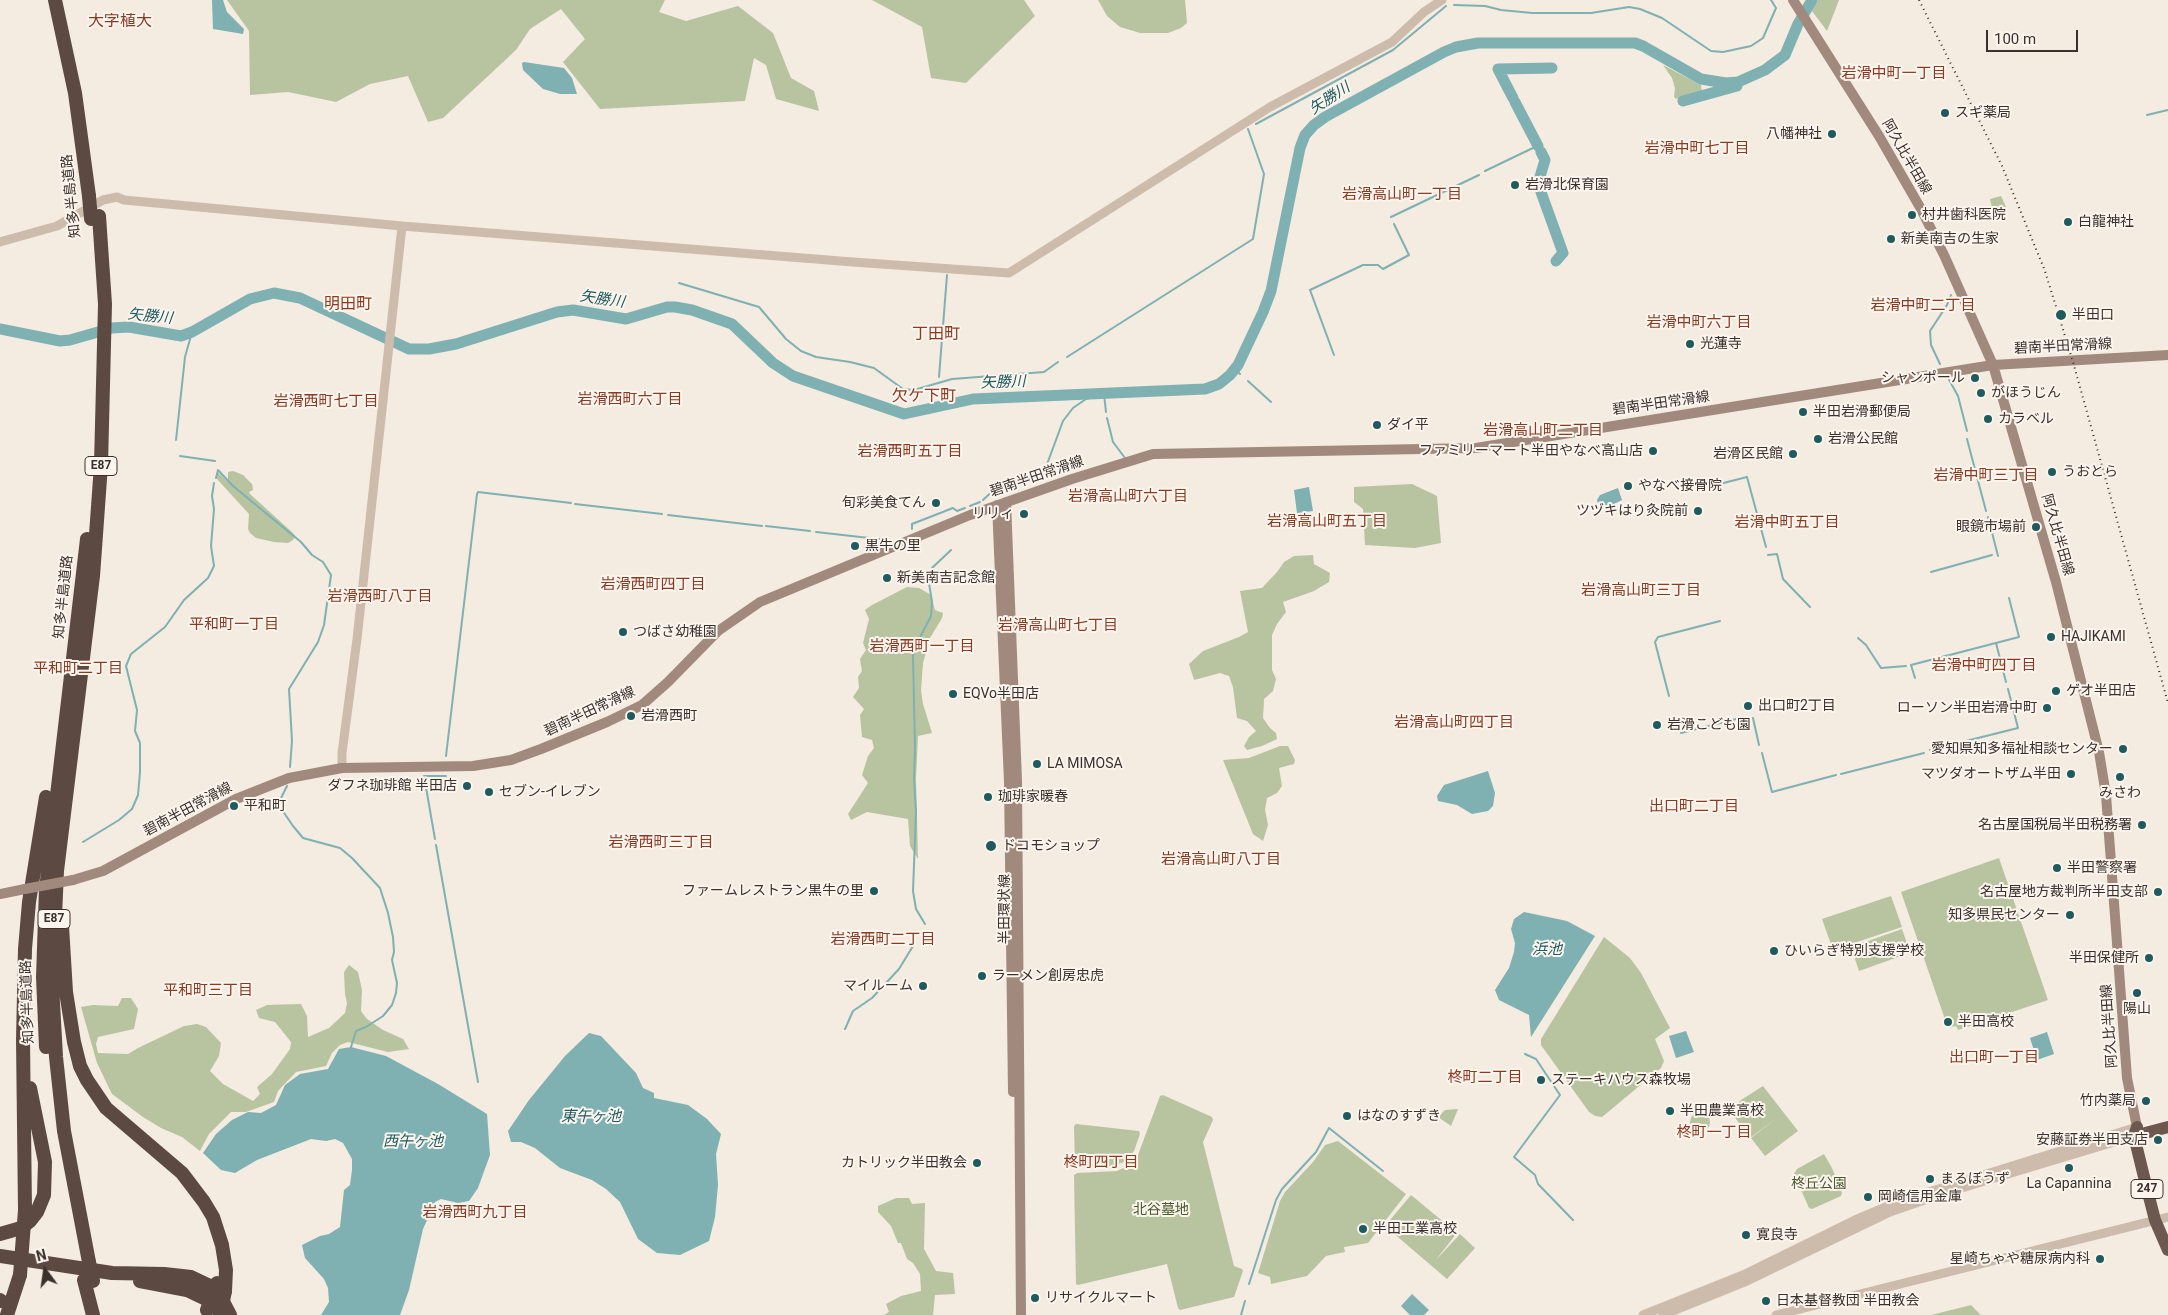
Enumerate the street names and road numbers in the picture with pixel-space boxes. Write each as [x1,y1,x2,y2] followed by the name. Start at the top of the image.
[1878,116,1934,198] street label: 阿久比半田線
[59,153,85,239] street label: 知多半島道路
[2014,336,2112,358] street label: 碧南半田常滑線
[1611,389,1711,419] street label: 碧南半田常滑線
[988,453,1086,501] street label: 碧南半田常滑線
[85,456,117,476] road number: E87
[2037,492,2077,578] street label: 阿久比半田線
[51,554,77,640] street label: 知多半島道路
[542,684,638,740] street label: 碧南半田常滑線
[141,780,235,840] street label: 碧南半田常滑線
[997,874,1013,944] street label: 半田環状線
[38,910,70,929] road number: E87
[18,960,38,1044] street label: 知多半島道路
[2099,984,2121,1068] street label: 阿久比半田線
[2131,1180,2163,1198] road number: 247

